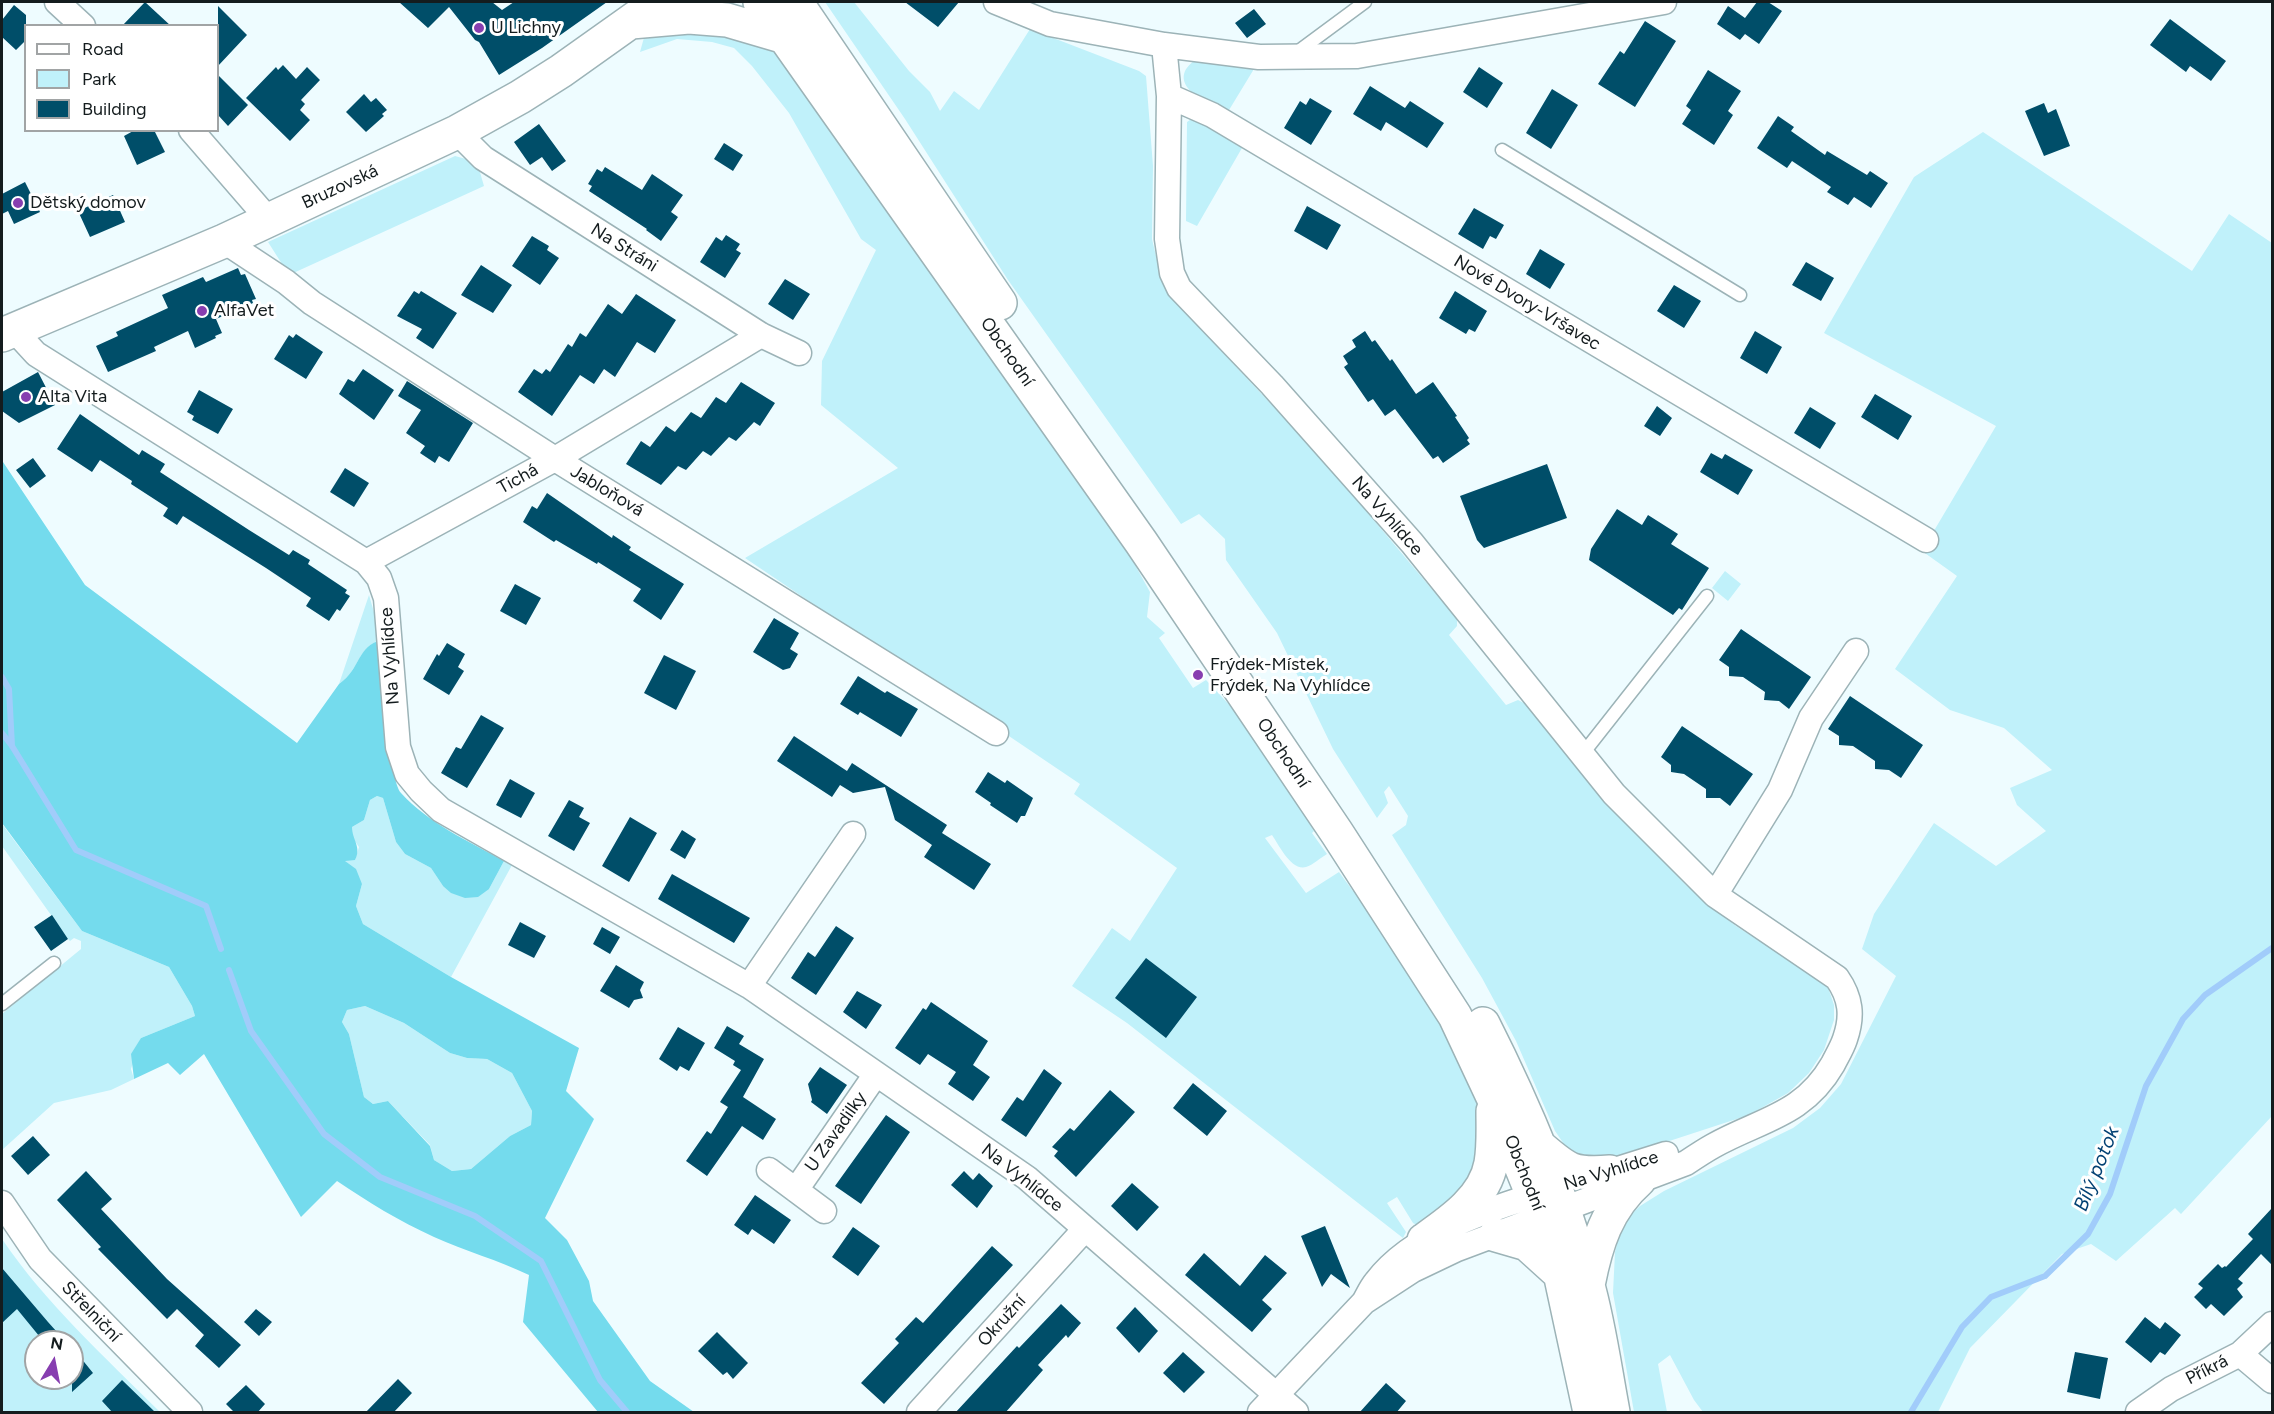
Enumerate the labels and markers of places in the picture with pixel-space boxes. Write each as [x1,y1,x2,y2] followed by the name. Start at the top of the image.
[491,17,561,39] place label: U Lichny
[472,21,486,35] marker: U Lichny
[30,192,146,214] place label: Dětský domov
[11,196,25,210] marker: Dětský domov
[214,300,274,322] place label: AlfaVet
[195,304,209,318] marker: AlfaVet
[38,386,107,408] place label: Alta Vita
[19,390,33,404] marker: Alta Vita
[1210,654,1370,696] place label: Frýdek-Místek, Frýdek, Na Vyhlídce
[1191,668,1205,682] marker: Frýdek-Místek, Frýdek, Na Vyhlídce

